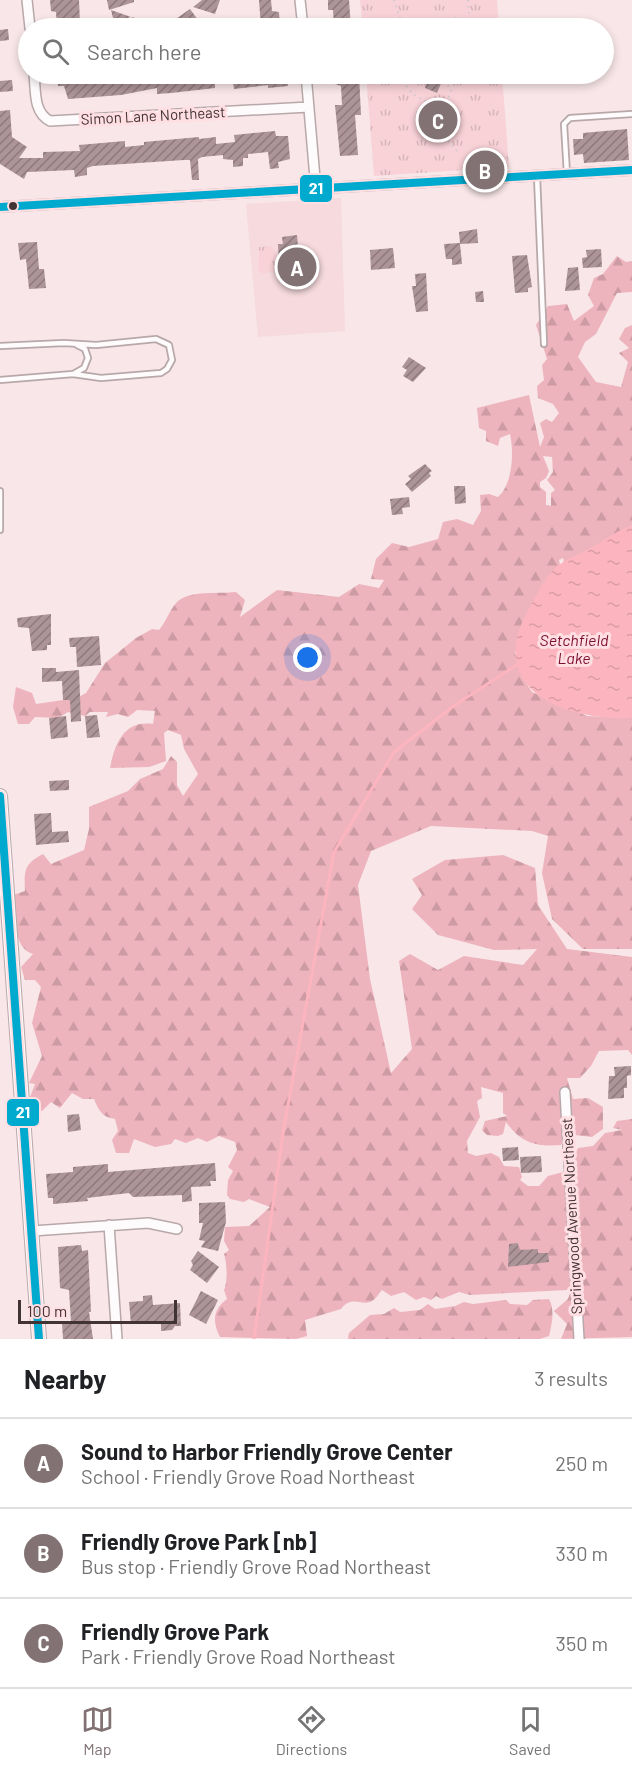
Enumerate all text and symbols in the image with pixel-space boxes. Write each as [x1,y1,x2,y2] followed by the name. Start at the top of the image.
[18,18,614,84] search box
[39,35,72,68] icon: search
[87,38,201,64] text: Search here
[418,98,458,142] pin: C
[80,102,226,128] street label: Simon Lane Northeast
[466,148,504,192] pin: B
[299,174,333,203] line badge: 21
[309,178,323,197] text: 21
[7,200,19,212] unlabelled marker
[278,244,316,290] pin: A
[540,630,609,667] water label: Setchfield Lake
[293,643,322,672] your location
[6,1098,40,1127] line badge: 21
[16,1102,30,1121] text: 21
[557,1117,585,1315] street label: Springwood Avenue Northeast
[18,1297,177,1324] scale bar
[27,1301,67,1320] text: 100 m
[24,1363,106,1394] text: Nearby
[534,1366,608,1390] text: 3 results
[81,1438,453,1464] text: Sound to Harbor Friendly Grove Center
[37,1451,50,1475] text: A
[555,1451,608,1475] text: 250 m
[81,1464,415,1488] text: School · Friendly Grove Road Northeast
[81,1528,316,1554] text: Friendly Grove Park [nb]
[37,1541,50,1565] text: B
[556,1541,608,1565] text: 330 m
[81,1554,431,1578] text: Bus stop · Friendly Grove Road Northeast
[81,1618,269,1644] text: Friendly Grove Park
[37,1631,50,1655] text: C
[556,1631,608,1655] text: 350 m
[81,1644,396,1668] text: Park · Friendly Grove Road Northeast
[81,1703,114,1758] tab: Map
[276,1703,347,1758] tab: Directions
[509,1703,551,1758] tab: Saved

